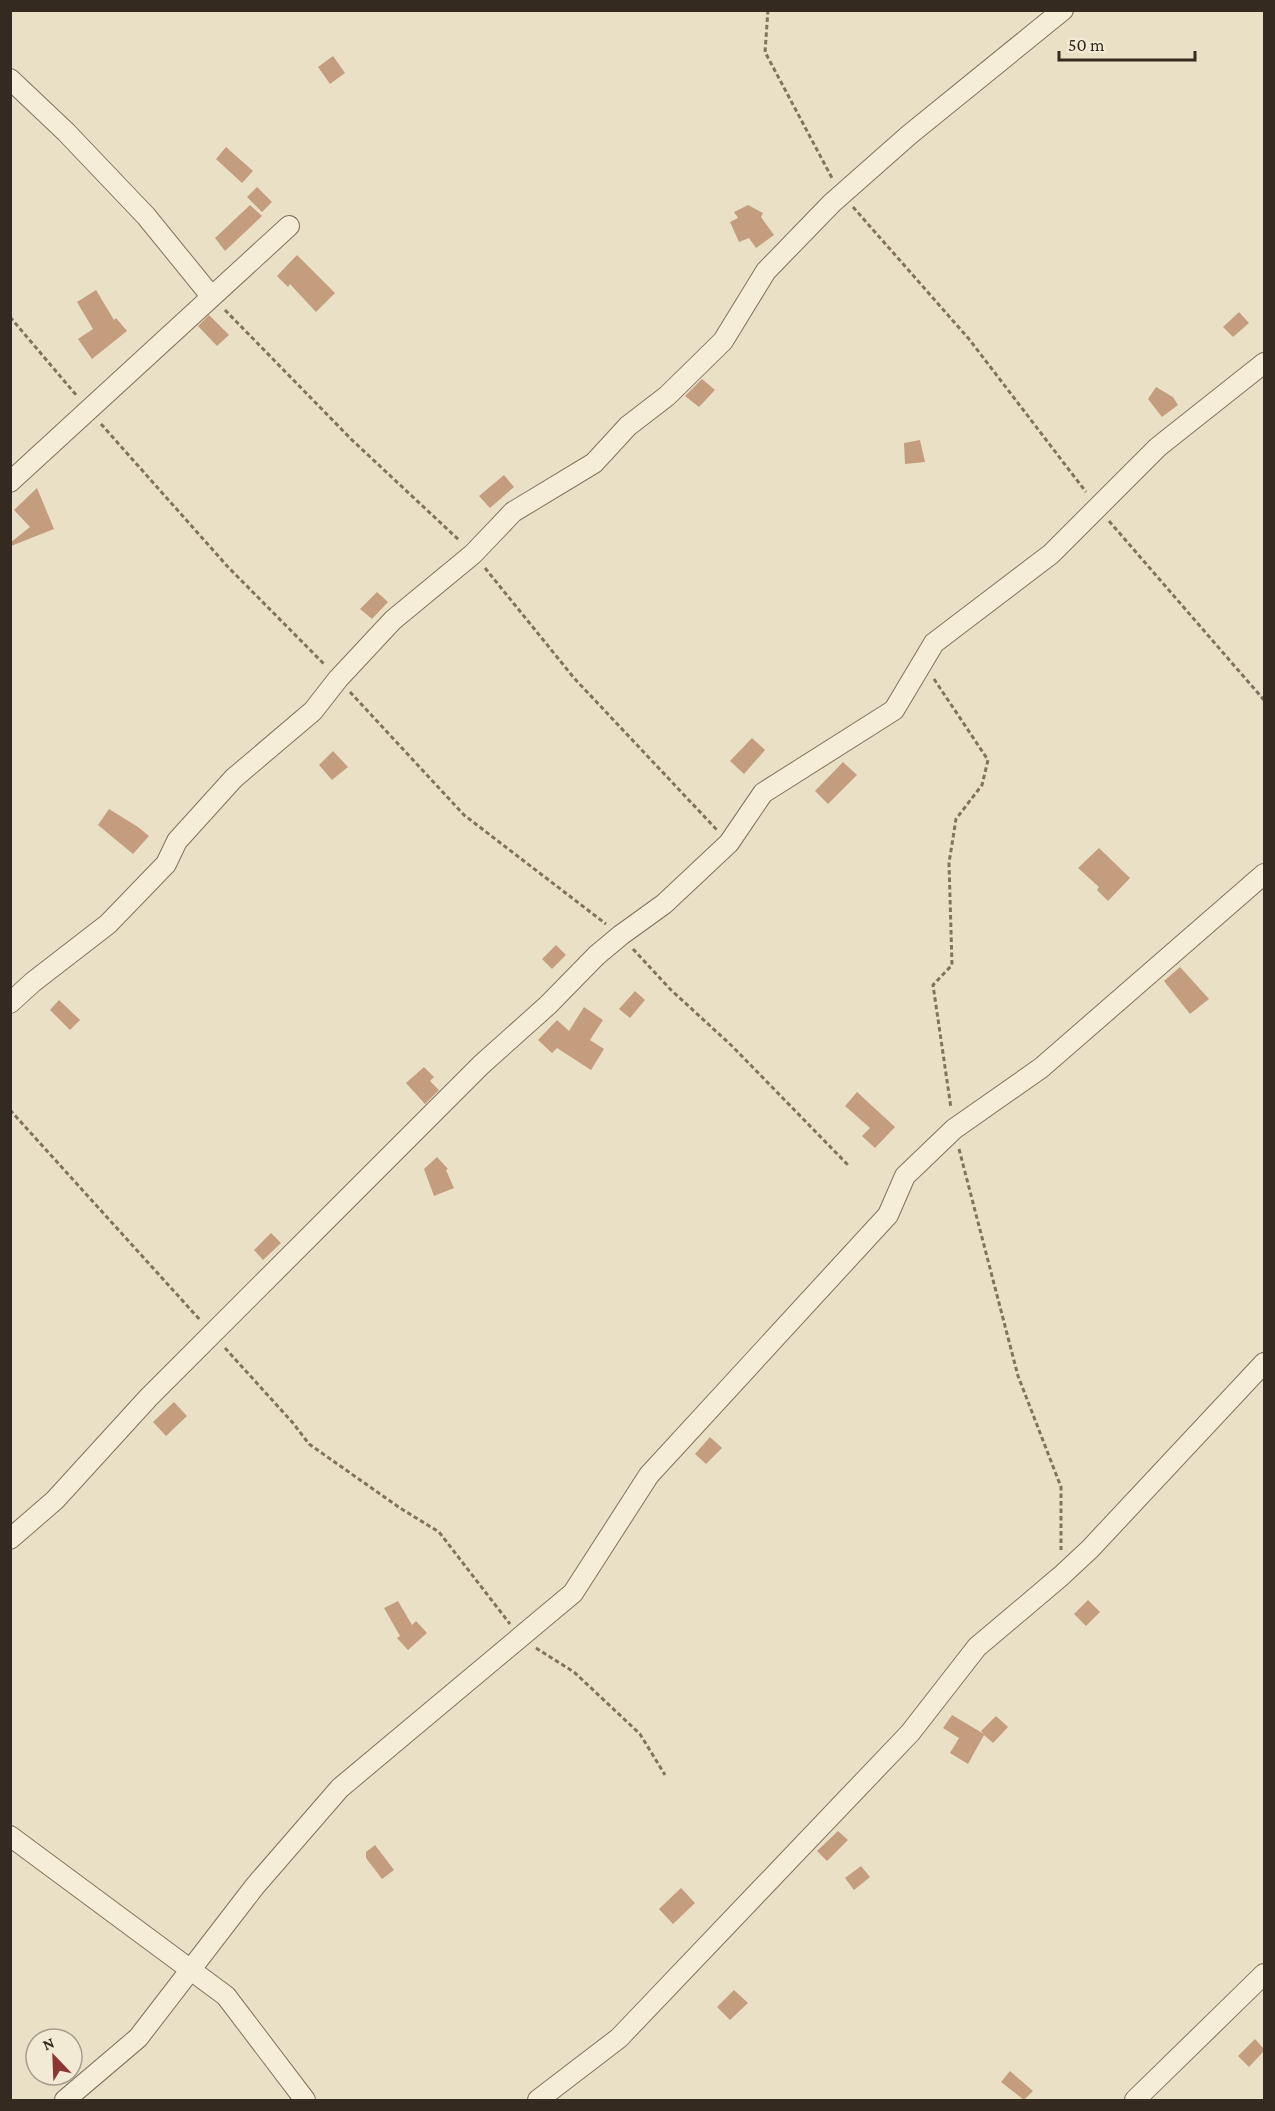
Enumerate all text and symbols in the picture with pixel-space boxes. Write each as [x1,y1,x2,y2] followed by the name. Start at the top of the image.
[1059,24,1196,62] scale bar
[1068,35,1105,55] text: 50 m
[24,2027,84,2087] north arrow
[40,2034,57,2054] text: N

